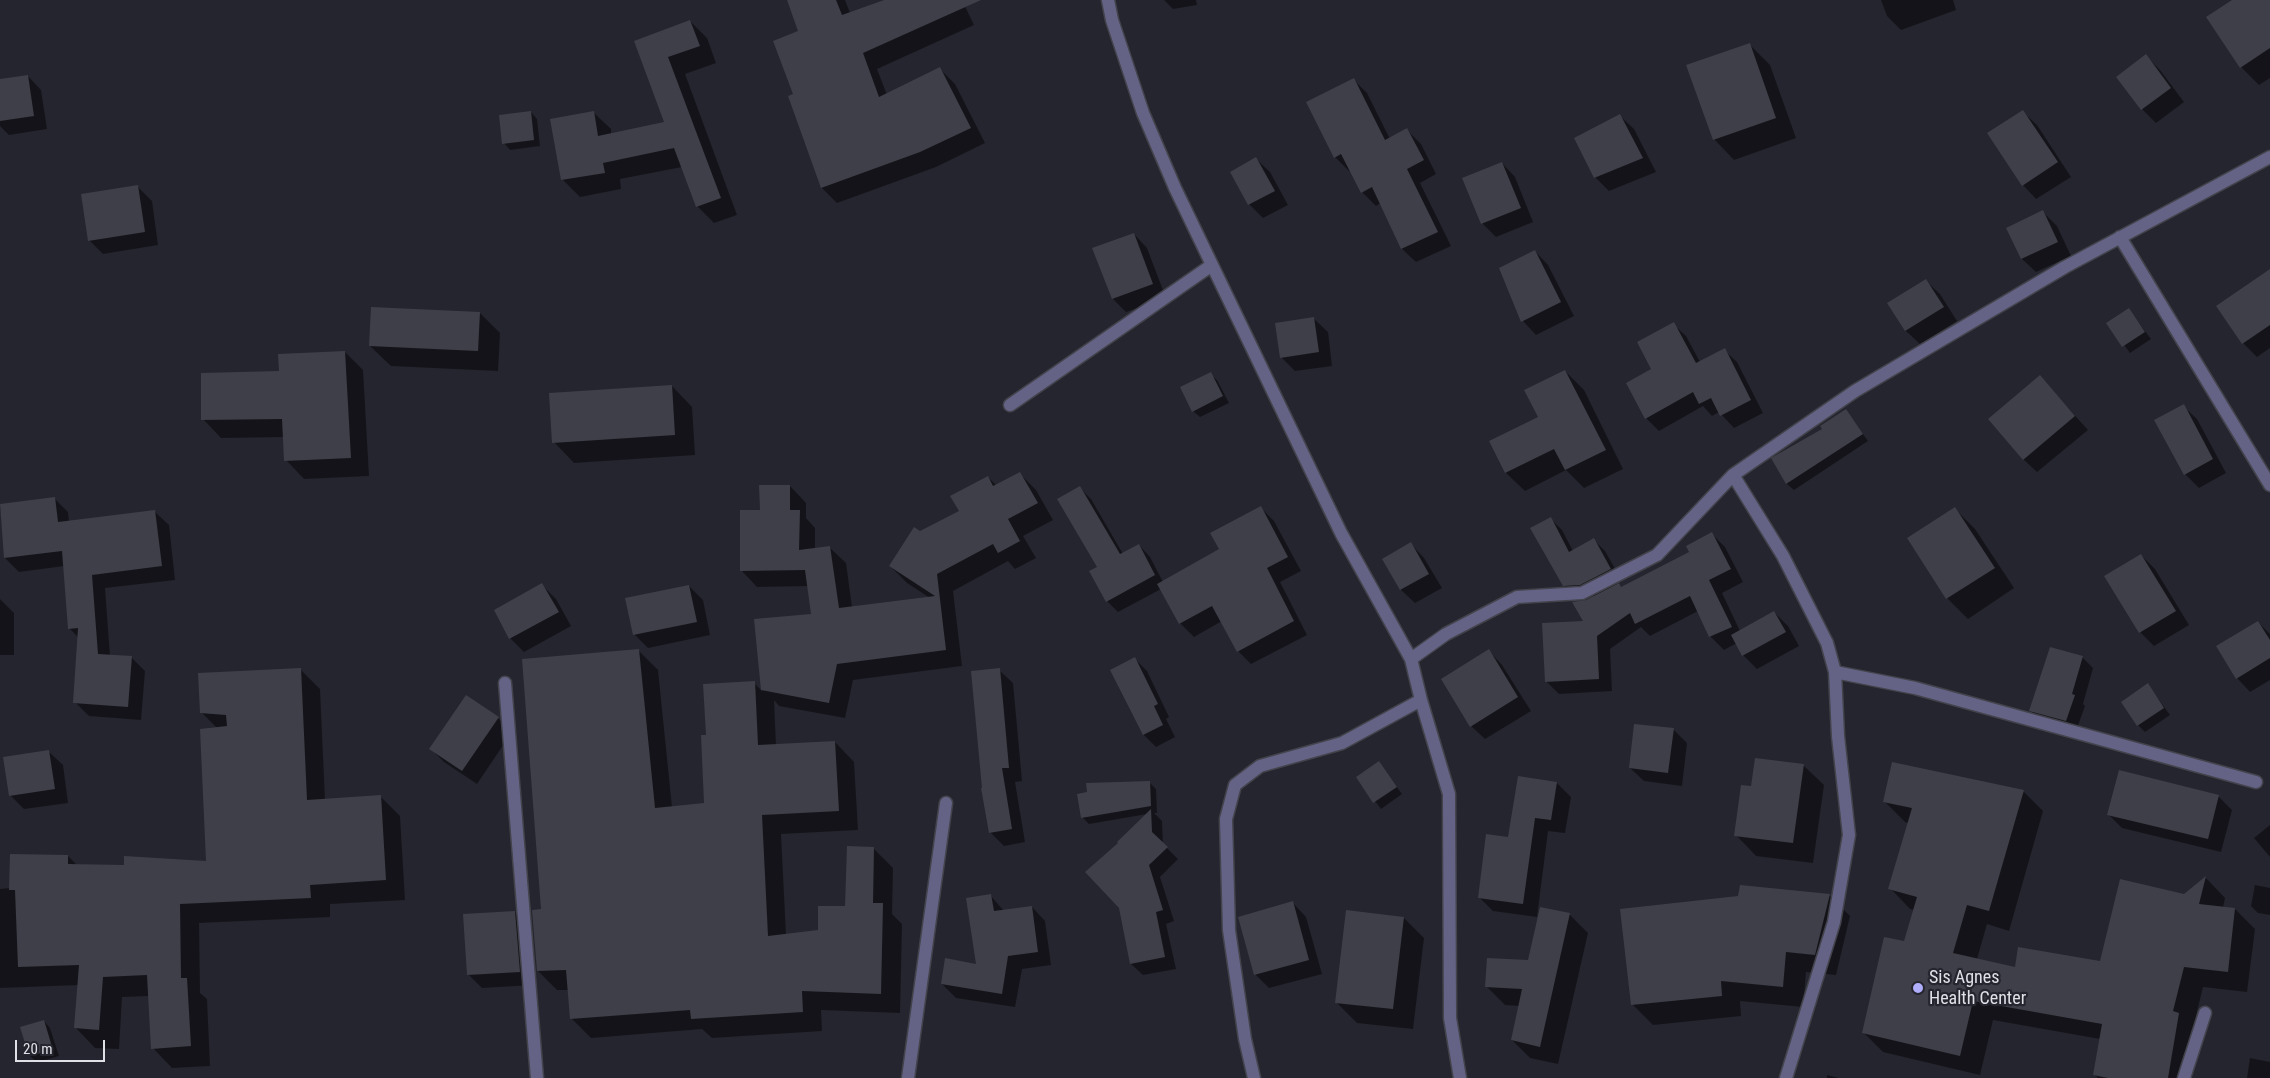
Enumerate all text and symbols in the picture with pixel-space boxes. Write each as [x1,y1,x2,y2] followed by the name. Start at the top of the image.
[1929,967,2026,1010] place label: Sis Agnes Health Center
[1911,981,1925,995] marker: Sis Agnes Health Center
[18,1030,108,1062] scale bar
[23,1040,53,1058] text: 20 m

